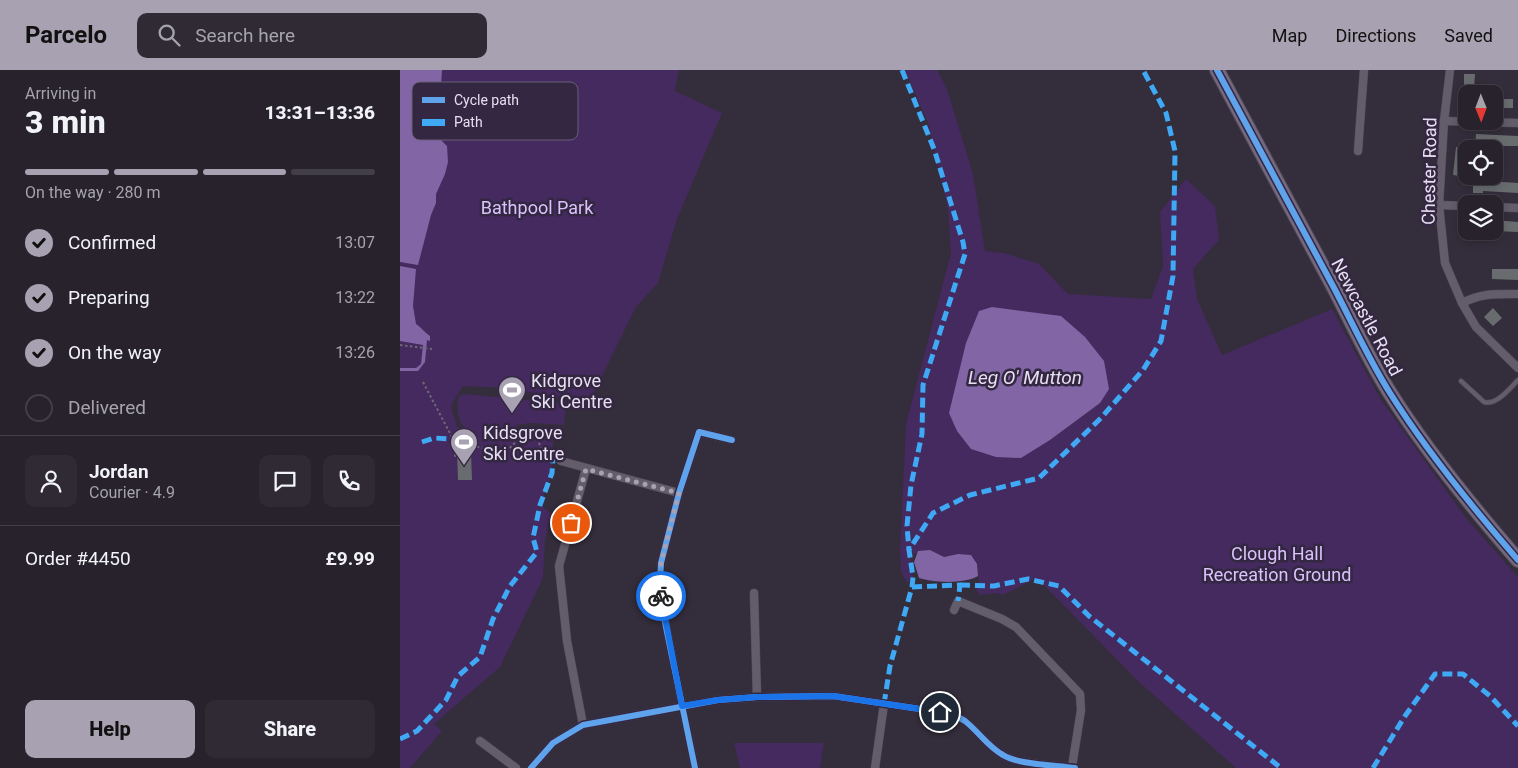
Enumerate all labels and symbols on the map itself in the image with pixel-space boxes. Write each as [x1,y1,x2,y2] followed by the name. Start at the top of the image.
[412,82,578,140] legend
[1458,85,1502,130] north arrow
[454,92,519,108] text: Cycle path
[454,114,483,130] text: Path
[1418,117,1440,225] street label: Chester Road
[481,197,594,218] park label: Bathpool Park
[1327,255,1407,379] street label: Newcastle Road
[968,366,1082,389] water label: Leg O' Mutton
[531,370,612,412] place label: Kidgrove Ski Centre
[497,375,527,414] sports icon: Kidgrove Ski Centre
[483,422,564,464] place label: Kidsgrove Ski Centre
[449,427,479,466] sports icon: Kidsgrove Ski Centre
[550,502,592,544] pin
[1203,543,1351,585] park label: Clough Hall Recreation Ground
[636,571,686,621] courier
[919,691,961,733] pin

